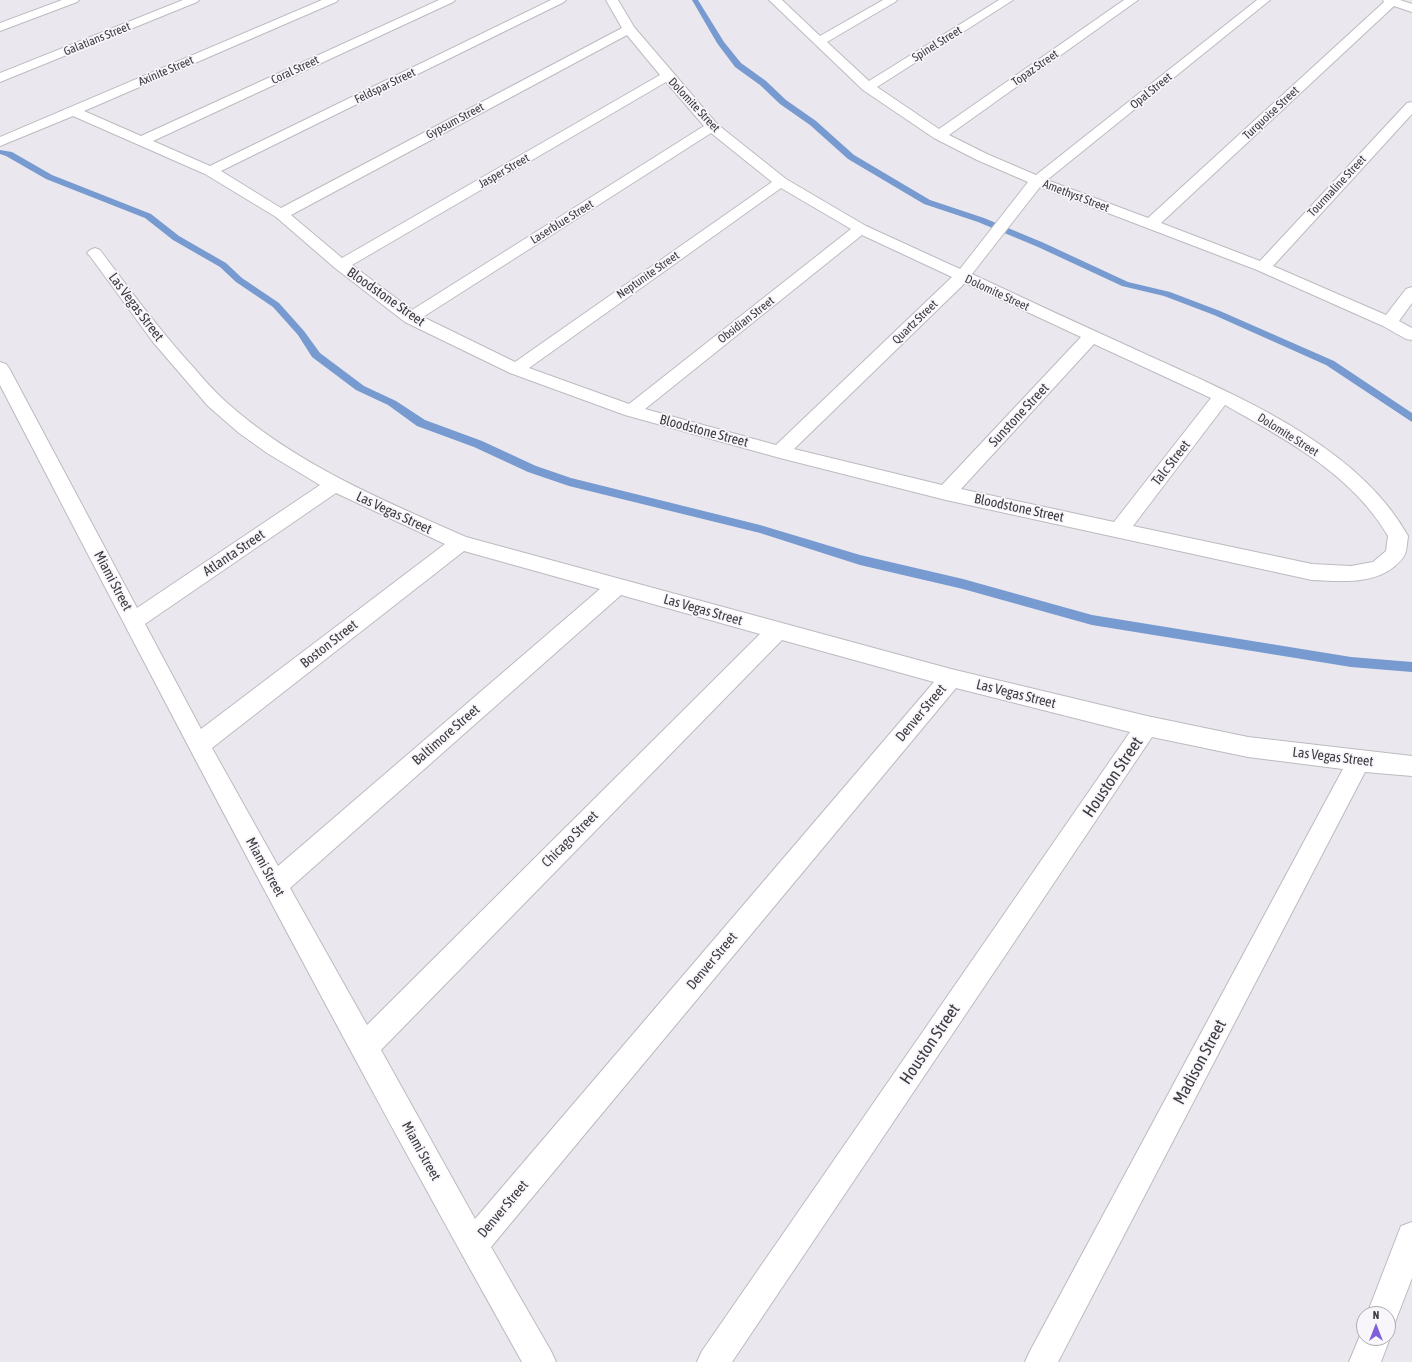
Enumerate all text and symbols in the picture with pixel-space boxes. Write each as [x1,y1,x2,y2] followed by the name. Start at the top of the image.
[62,19,132,59] street label: Galatians Street
[909,23,965,65] street label: Spinel Street
[1009,47,1061,89] street label: Topaz Street
[136,53,196,89] street label: Axinite Street
[269,53,321,87] street label: Coral Street
[352,65,418,107] street label: Feldspar Street
[1127,70,1175,112] street label: Opal Street
[665,75,723,135] street label: Dolomite Street
[1240,83,1302,143] street label: Turquoise Street
[424,100,486,142] street label: Gypsum Street
[476,151,532,191] street label: Jasper Street
[1305,152,1369,220] street label: Tourmaline Street
[1041,177,1111,215] street label: Amethyst Street
[528,197,596,247] street label: Laserblue Street
[614,248,682,302] street label: Neptunite Street
[344,264,428,330] street label: Bloodstone Street
[105,269,167,345] street label: Las Vegas Street
[963,272,1031,314] street label: Dolomite Street
[715,294,777,346] street label: Obsidian Street
[889,297,941,347] street label: Quartz Street
[985,380,1053,450] street label: Sunstone Street
[658,411,750,451] street label: Bloodstone Street
[1255,411,1321,459] street label: Dolomite Street
[1148,437,1194,489] street label: Talc Street
[354,488,434,538] street label: Las Vegas Street
[973,490,1065,526] street label: Bloodstone Street
[200,526,268,580] street label: Atlanta Street
[90,548,136,614] street label: Miami Street
[662,591,744,629] street label: Las Vegas Street
[297,616,361,672] street label: Boston Street
[974,676,1058,712] street label: Las Vegas Street
[892,681,950,745] street label: Denver Street
[409,701,483,769] street label: Baltimore Street
[1079,733,1147,821] street label: Houston Street
[1292,744,1374,770] street label: Las Vegas Street
[538,807,602,871] street label: Chicago Street
[242,834,288,900] street label: Miami Street
[683,929,741,993] street label: Denver Street
[896,1000,964,1088] street label: Houston Street
[1169,1016,1231,1108] street label: Madison Street
[398,1118,444,1184] street label: Miami Street
[474,1177,532,1241] street label: Denver Street
[1356,1306,1396,1346] north arrow
[1373,1309,1379,1321] text: N

